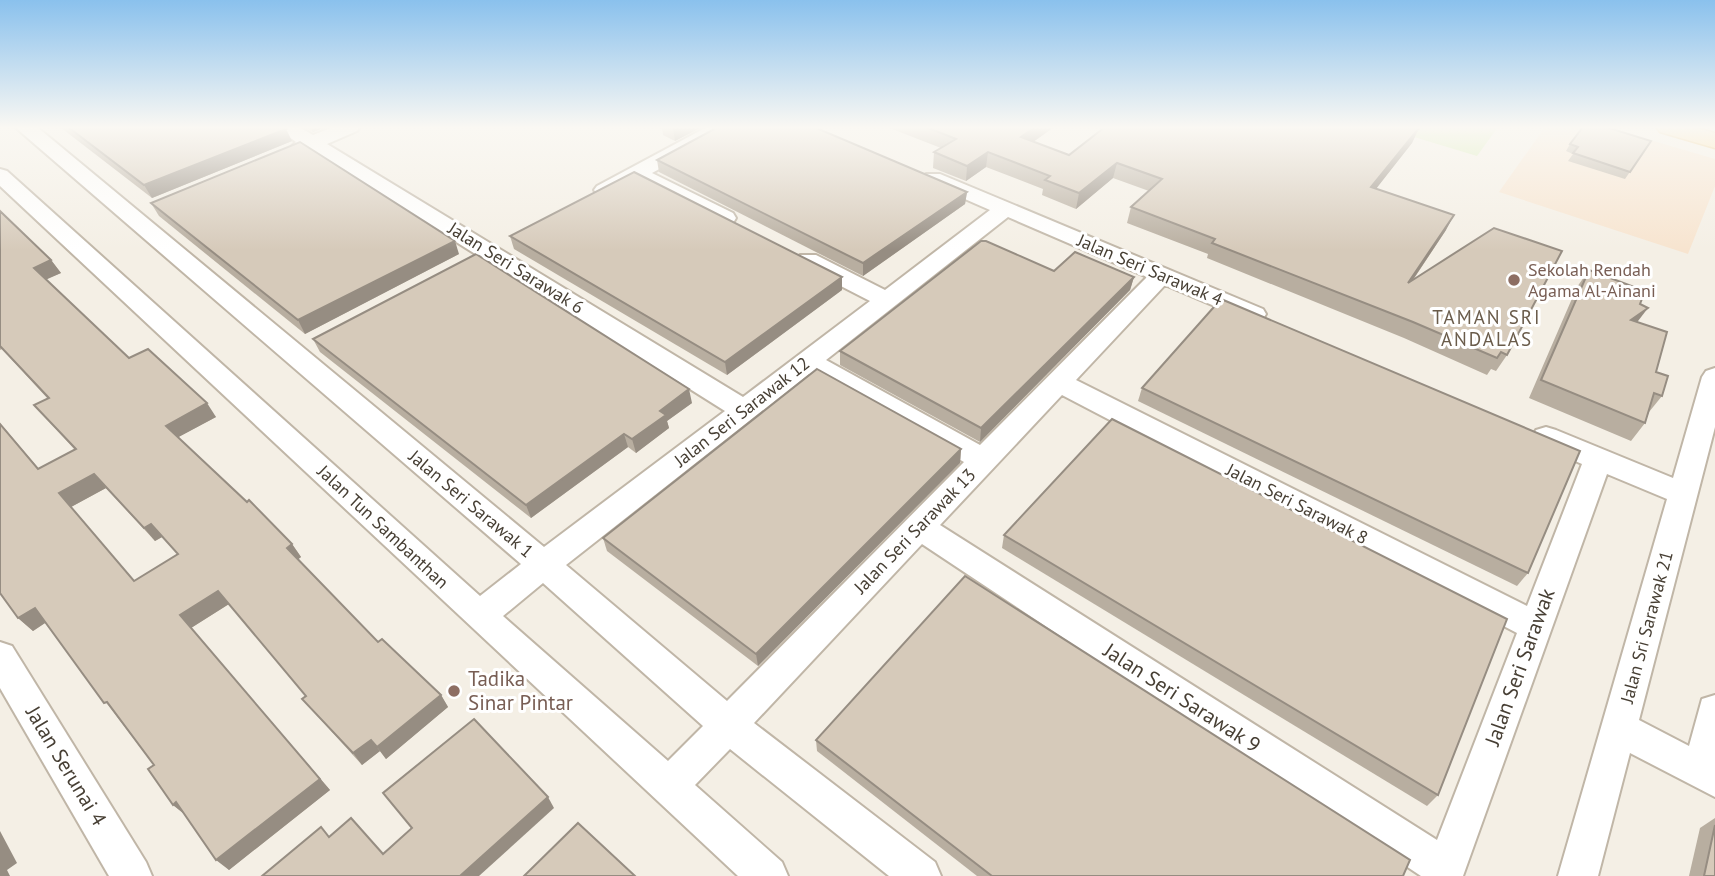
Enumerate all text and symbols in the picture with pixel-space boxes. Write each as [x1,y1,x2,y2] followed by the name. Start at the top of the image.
[443,216,588,319] street label: Jalan Seri Sarawak 6
[1073,228,1227,311] street label: Jalan Seri Sarawak 4
[1528,258,1656,302] place label: Sekolah Rendah Agama Al-Ainani
[1506,272,1522,288] marker: Sekolah Rendah Agama Al-Ainani
[1432,305,1542,351] district label: TAMAN SRI ANDALAS
[669,352,814,472] street label: Jalan Seri Sarawak 12
[403,444,538,563] street label: Jalan Seri Sarawak 1
[1222,457,1372,549] street label: Jalan Seri Sarawak 8
[312,459,454,593] street label: Jalan Tun Sambanthan
[848,463,980,599] street label: Jalan Seri Sarawak 13
[1615,548,1678,706] street label: Jalan Sri Sarawak 21
[1478,584,1561,750] street label: Jalan Seri Sarawak
[1098,636,1266,758] street label: Jalan Seri Sarawak 9
[468,665,573,716] place label: Tadika Sinar Pintar
[446,683,462,699] marker: Tadika Sinar Pintar
[20,700,113,831] street label: Jalan Serunai 4

